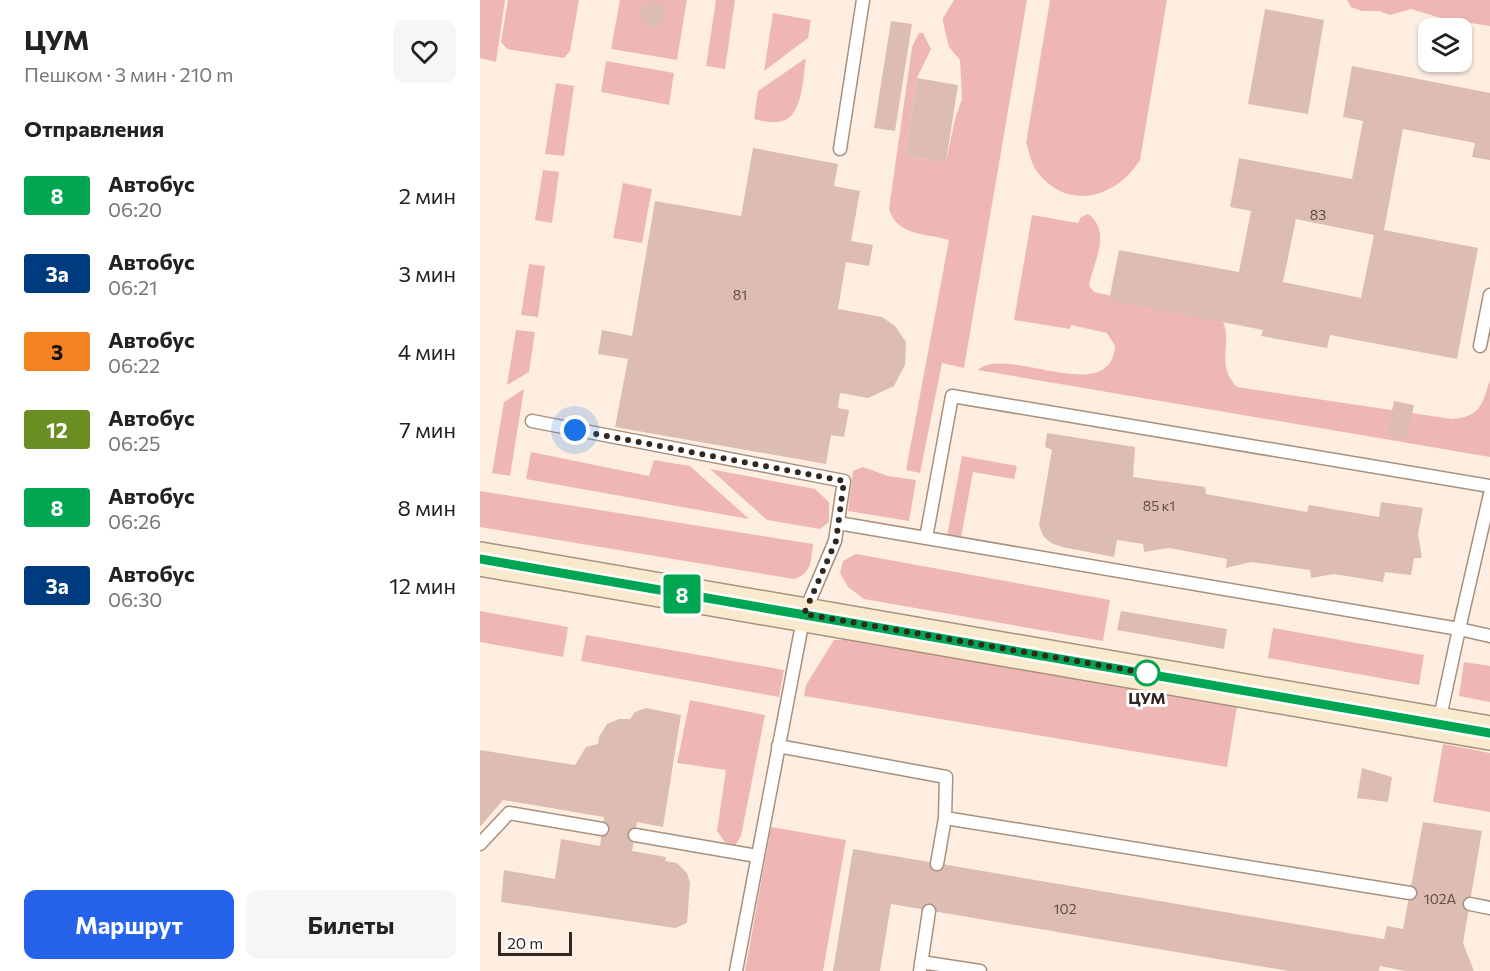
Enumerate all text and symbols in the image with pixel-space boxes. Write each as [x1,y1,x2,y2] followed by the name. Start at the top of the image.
[1418,18,1472,72] map controls
[1418,18,1472,72] button: layers
[393,20,456,83] button: heart
[24,22,89,56] text: ЦУМ
[24,62,234,86] text: Пешком · 3 мин · 210 m
[24,115,164,142] text: Отправления
[108,170,195,197] text: Автобус
[399,182,456,209] text: 2 мин
[51,183,64,208] text: 8
[108,197,162,221] text: 06:20
[1310,206,1326,223] house number: 83
[108,248,195,275] text: Автобус
[398,260,456,287] text: 3 мин
[45,261,69,286] text: 3а
[108,275,158,299] text: 06:21
[733,286,747,303] house number: 81
[108,326,195,353] text: Автобус
[398,338,456,365] text: 4 мин
[51,339,63,364] text: 3
[108,353,160,377] text: 06:22
[108,404,195,431] text: Автобус
[560,415,590,445] your location
[399,416,456,443] text: 7 мин
[46,417,68,442] text: 12
[108,431,161,455] text: 06:25
[108,482,195,509] text: Автобус
[398,494,456,521] text: 8 мин
[51,495,64,520] text: 8
[1143,497,1175,514] house number: 85 к1
[108,509,161,533] text: 06:26
[108,560,195,587] text: Автобус
[389,572,456,599] text: 12 мин
[45,573,69,598] text: 3а
[662,574,702,614] line badge: 8
[676,582,689,607] text: 8
[108,587,162,611] text: 06:30
[1134,660,1160,686] marker: ЦУМ
[1128,688,1166,707] place label: ЦУМ
[24,890,234,959] button: Маршрут
[246,890,456,959] button: Билеты
[1424,890,1457,907] house number: 102А
[1054,900,1077,917] house number: 102
[498,929,572,956] scale bar
[507,933,543,952] text: 20 m

